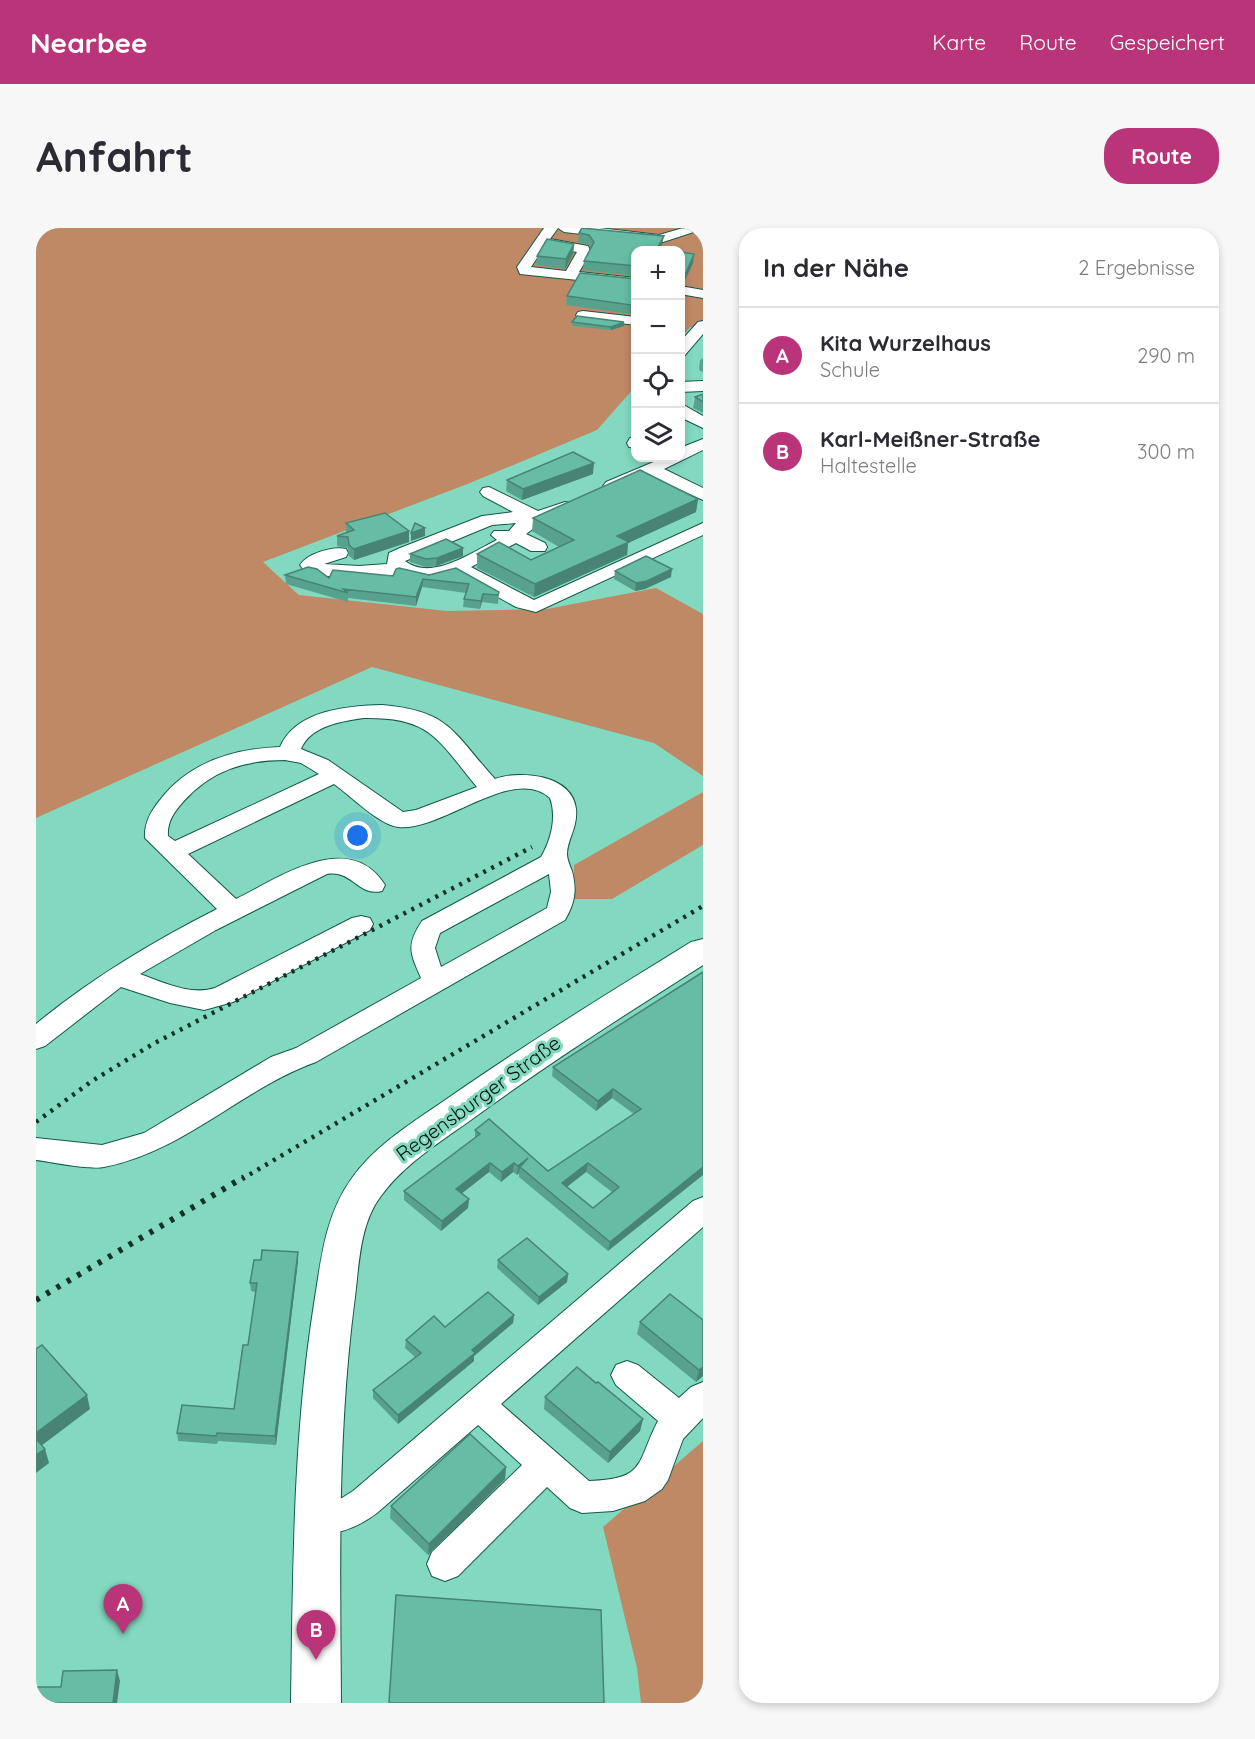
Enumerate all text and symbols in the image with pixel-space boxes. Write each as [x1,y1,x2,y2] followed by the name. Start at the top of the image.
[30,25,148,60] text: Nearbee
[932,29,986,55] text: Karte
[1019,29,1077,55] text: Route
[1110,29,1225,55] text: Gespeichert
[1104,128,1219,184] button: Route
[36,130,193,183] text: Anfahrt
[631,246,685,462] map controls
[631,246,685,300] button: +
[763,251,909,284] text: In der Nähe
[1078,255,1195,280] text: 2 Ergebnisse
[631,300,685,354] button: −
[820,329,991,357] text: Kita Wurzelhaus
[776,343,789,368] text: A
[1137,343,1195,368] text: 290 m
[631,354,685,408] button: locate
[820,357,880,382] text: Schule
[631,408,685,462] button: layers
[820,425,1041,453] text: Karl-Meißner-Straße
[776,439,789,464] text: B
[1137,439,1195,464] text: 300 m
[820,453,917,478] text: Haltestelle
[343,821,372,850] your location
[391,1030,565,1166] street label: Regensburger Straße
[104,1584,142,1634] pin: A
[296,1610,336,1660] pin: B

